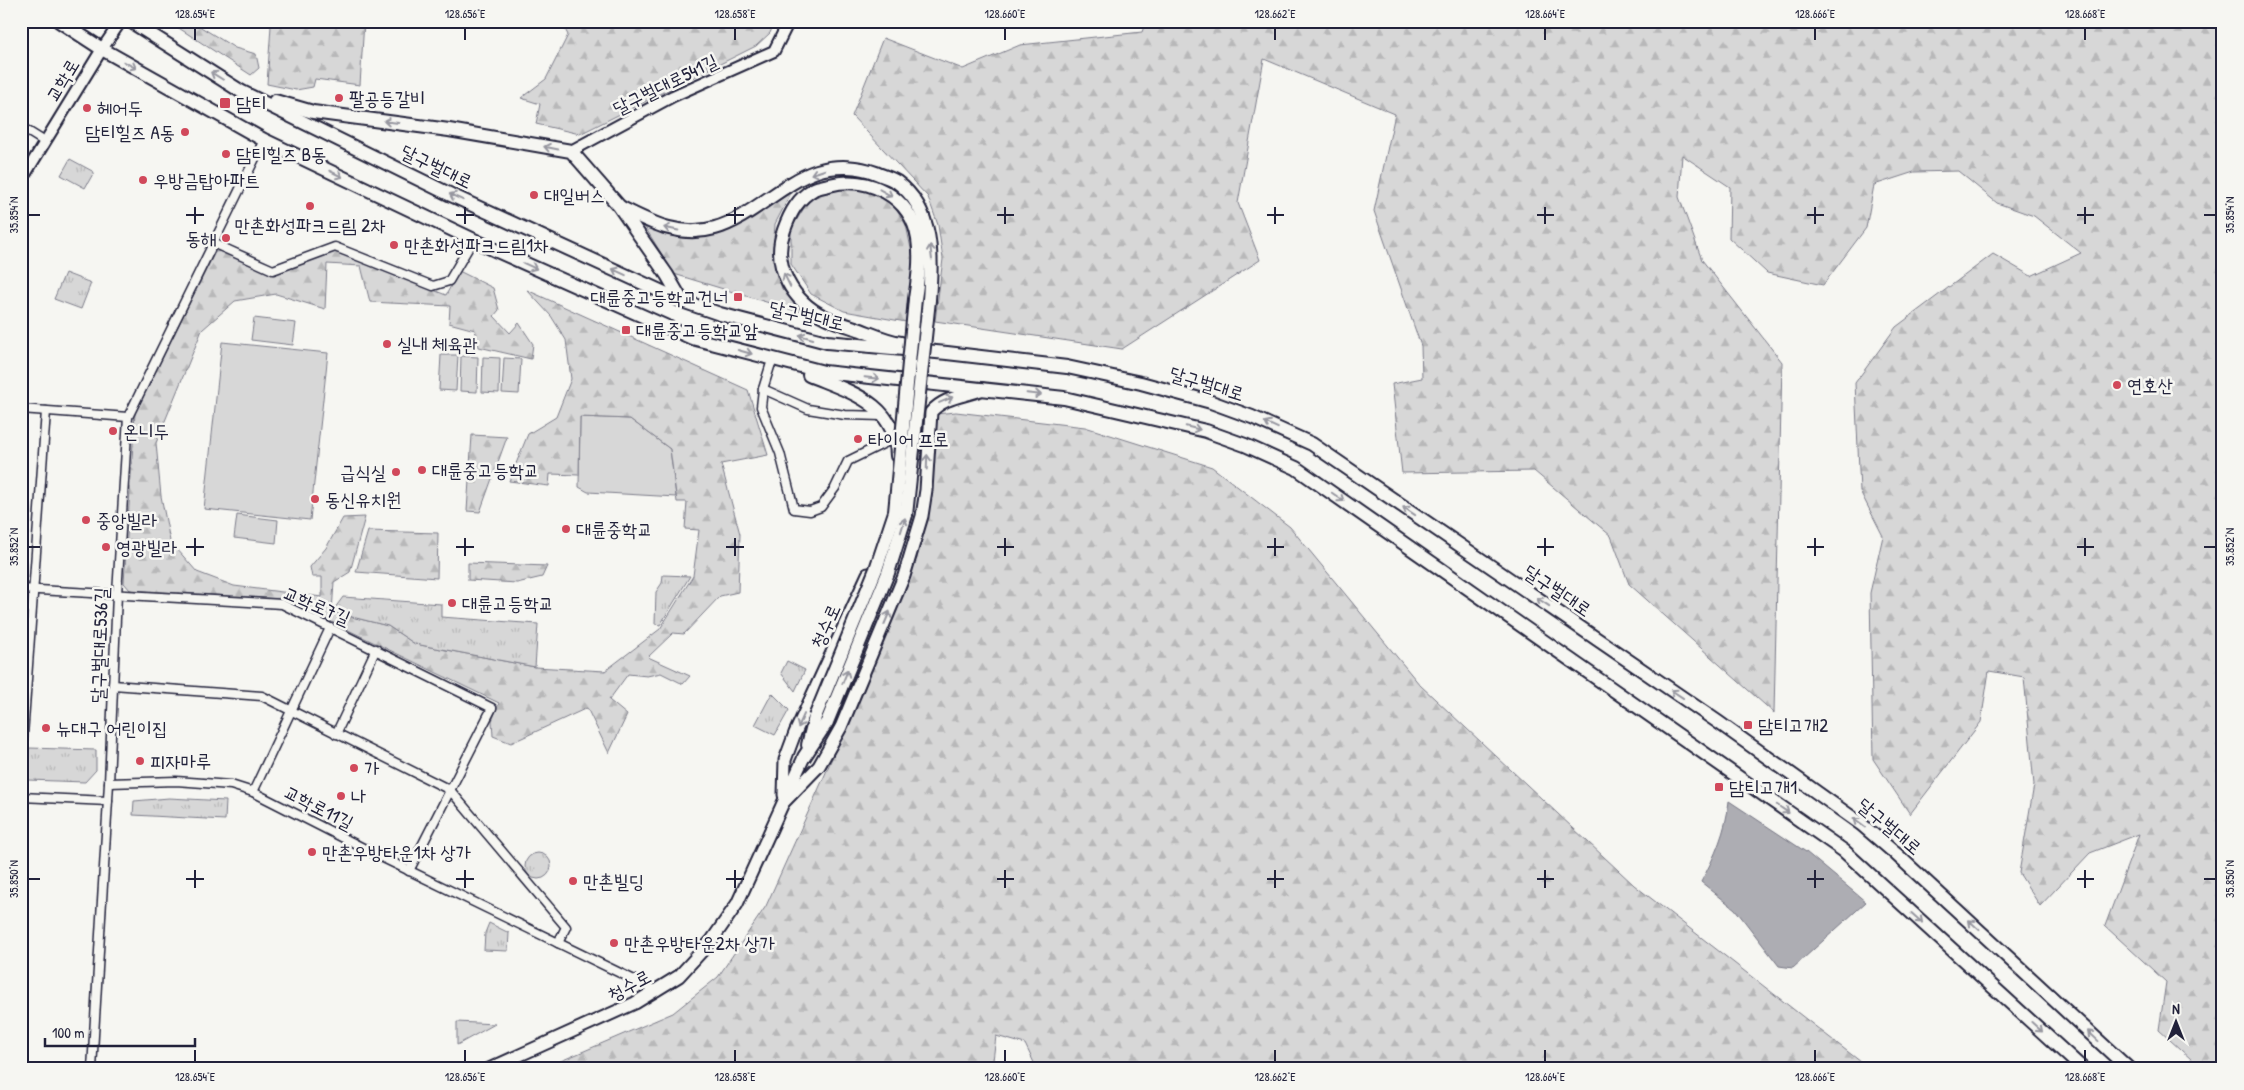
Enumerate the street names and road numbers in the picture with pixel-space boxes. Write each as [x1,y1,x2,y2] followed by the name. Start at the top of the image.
[608,47,722,121] street label: 달구벌대로541길
[39,54,85,106] street label: 교학로
[397,138,477,194] street label: 달구벌대로
[767,294,847,336] street label: 달구벌대로
[1167,359,1247,407] street label: 달구벌대로
[1519,558,1597,622] street label: 달구벌대로
[279,579,355,631] street label: 교학로7길
[84,587,114,703] street label: 달구벌대로536길
[804,600,846,652] street label: 청수로
[280,778,358,836] street label: 교학로11길
[1852,791,1928,861] street label: 달구벌대로
[603,963,655,1007] street label: 청수로

